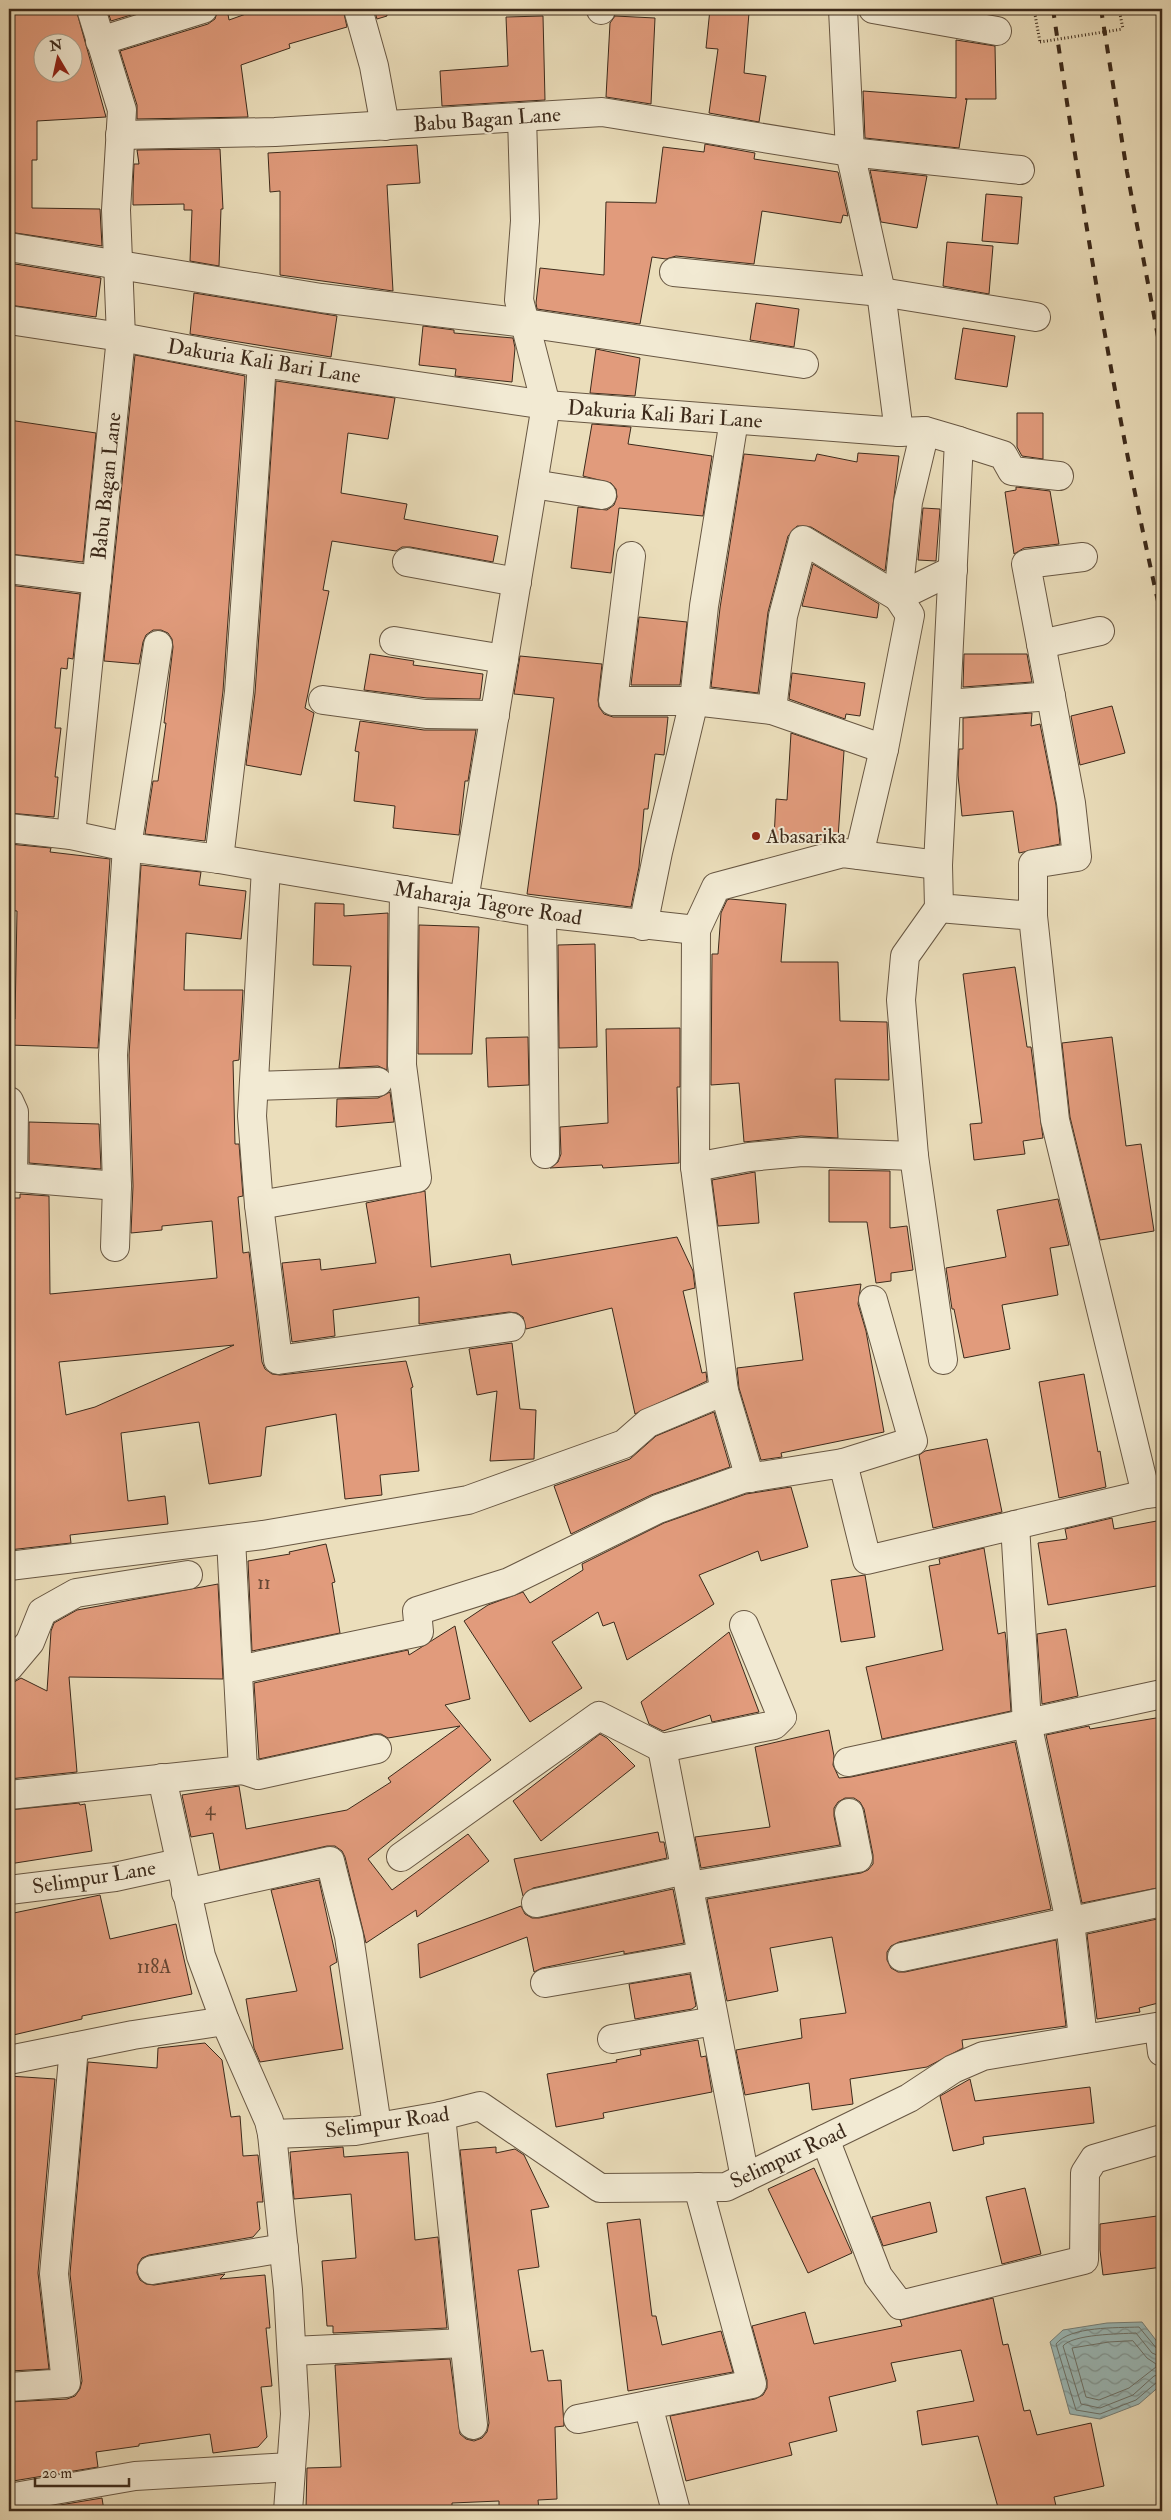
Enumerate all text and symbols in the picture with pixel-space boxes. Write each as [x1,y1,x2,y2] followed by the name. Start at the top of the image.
[32,32,82,82] north arrow
[48,36,64,55] text: N
[412,101,562,138] street label: Babu Bagan Lane
[165,333,363,390] street label: Dakuria Kali Bari Lane
[567,394,764,435] street label: Dakuria Kali Bari Lane
[85,411,128,561] street label: Babu Bagan Lane
[765,823,846,850] place label: Abasarika
[750,830,762,842] marker: Abasarika
[392,875,585,932] street label: Maharaja Tagore Road
[257,1571,271,1595] house number: 11
[205,1797,216,1821] house number: 4
[30,1854,158,1901] street label: Selimpur Lane
[137,1955,171,1979] house number: 118A
[323,2100,452,2145] street label: Selimpur Road
[726,2117,851,2195] street label: Selimpur Road
[35,2455,129,2487] scale bar
[42,2464,72,2483] text: 20 m

